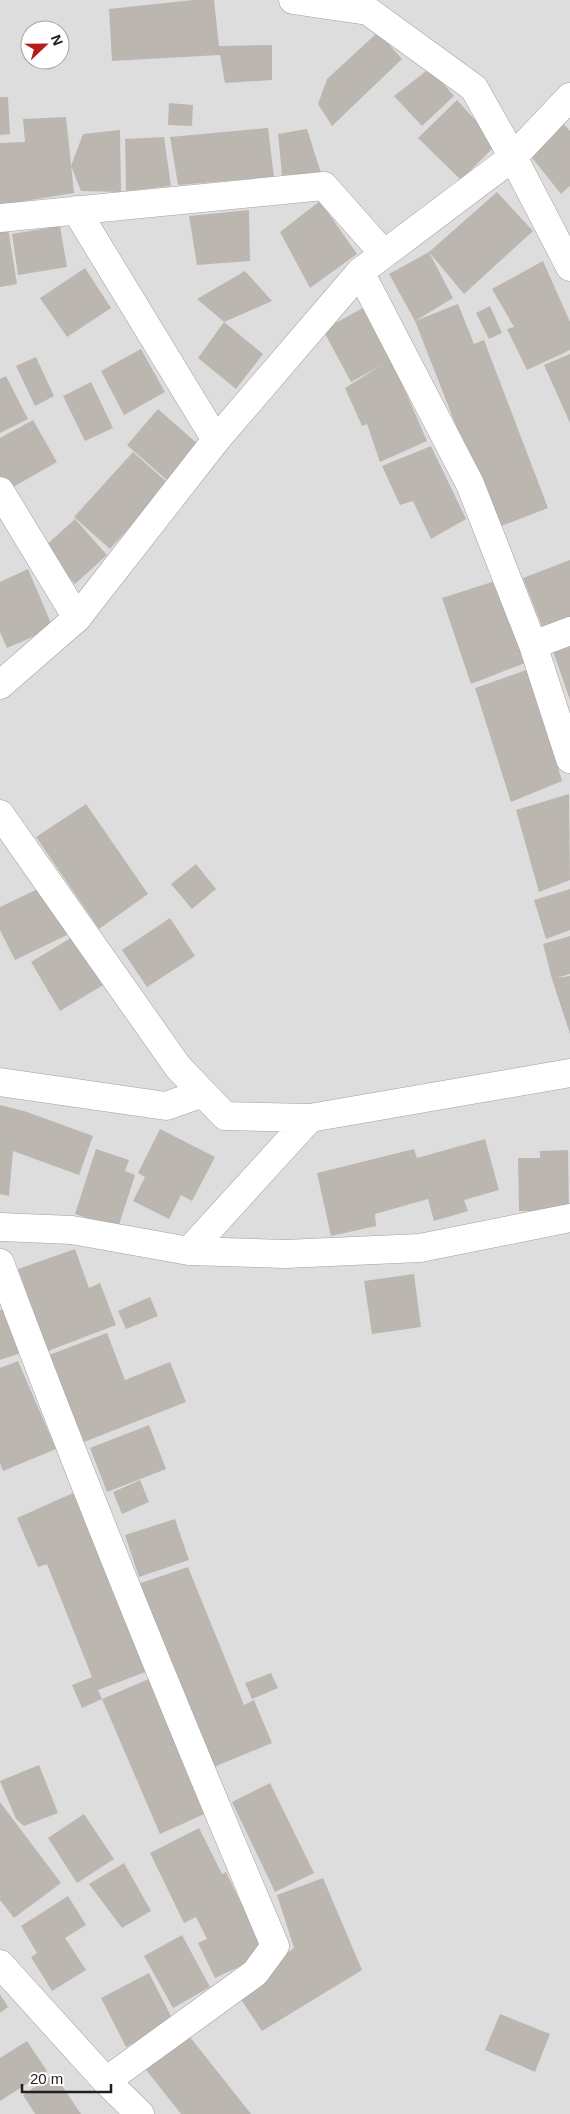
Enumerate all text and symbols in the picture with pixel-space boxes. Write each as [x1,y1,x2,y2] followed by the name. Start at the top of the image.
[20,20,70,70] north arrow
[48,32,66,48] text: N
[22,2062,111,2094] scale bar
[30,2070,63,2087] text: 20 m

